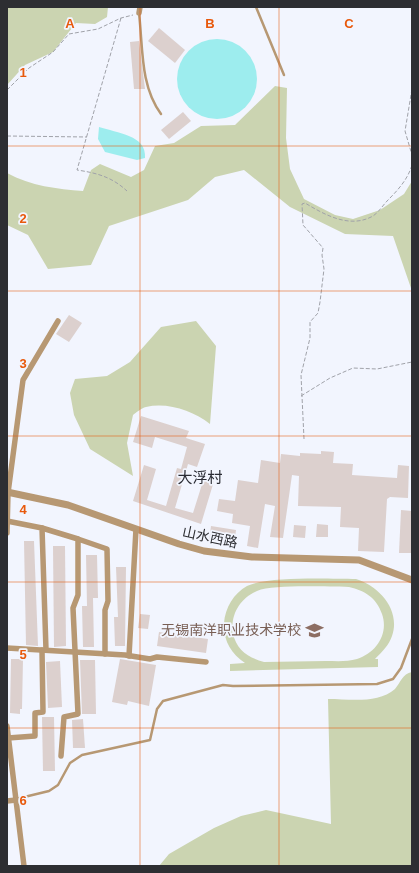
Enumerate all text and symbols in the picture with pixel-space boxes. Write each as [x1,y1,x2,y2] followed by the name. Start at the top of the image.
[65,16,75,31] text: A
[205,16,215,31] text: B
[344,16,354,31] text: C
[19,65,27,80] text: 1
[19,211,27,226] text: 2
[19,356,27,371] text: 3
[177,469,223,486] district label: 大浮村
[19,502,27,517] text: 4
[181,523,239,551] street label: 山水西路
[304,620,324,640] school or university icon: 无锡南洋职业技术学校
[161,622,301,638] place label: 无锡南洋职业技术学校
[19,647,27,662] text: 5
[19,793,27,808] text: 6

